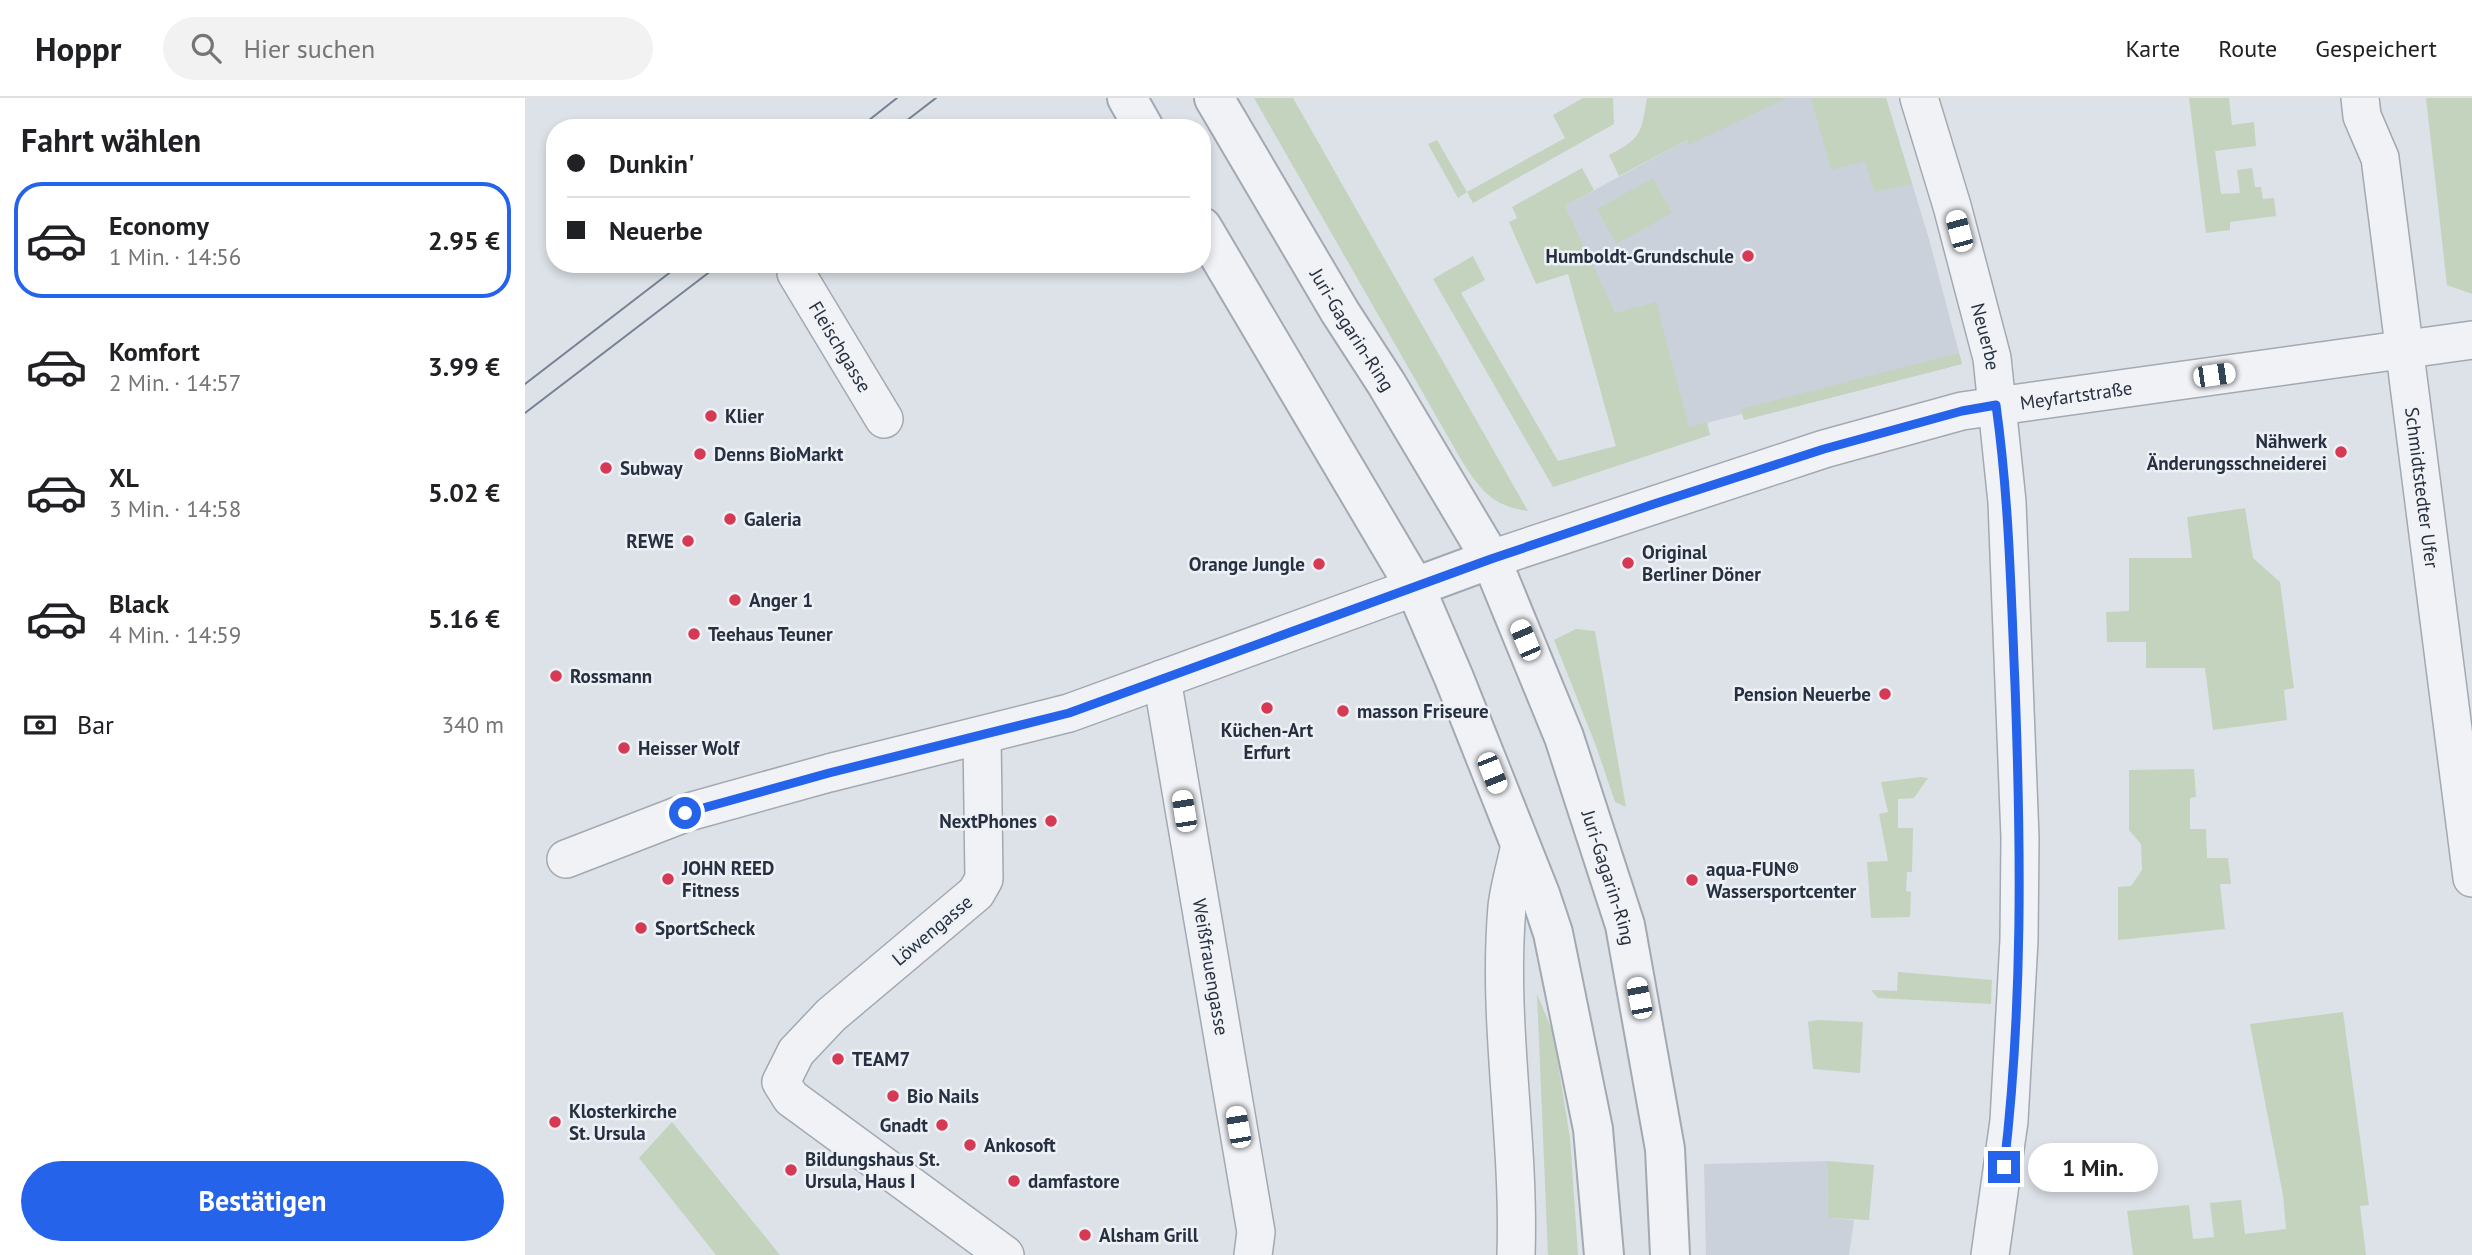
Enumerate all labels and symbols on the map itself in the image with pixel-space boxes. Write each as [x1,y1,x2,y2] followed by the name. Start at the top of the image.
[1944,208,1975,254] car
[1546,244,1734,268] place label: Humboldt-Grundschule
[1740,248,1756,264] marker: Humboldt-Grundschule
[1304,263,1400,396] street label: Juri-Gagarin-Ring
[804,297,877,397] street label: Fleischgasse
[1966,300,2005,371] street label: Neuerbe
[2192,362,2237,388] car
[2018,375,2134,415] street label: Meyfartstraße
[725,404,764,428] place label: Klier
[2400,406,2444,570] street label: Schmidtstedter Ufer
[703,408,719,424] marker: Klier
[2147,429,2328,475] place label: Nähwerk Änderungsschneiderei
[714,442,844,466] place label: Denns BioMarkt
[2333,444,2349,460] marker: Nähwerk Änderungsschneiderei
[692,446,708,462] marker: Denns BioMarkt
[620,456,683,480] place label: Subway
[598,460,614,476] marker: Subway
[744,507,801,531] place label: Galeria
[722,511,738,527] marker: Galeria
[626,529,674,553] place label: REWE
[680,533,696,549] marker: REWE
[1642,540,1761,586] place label: Original Berliner Döner
[1189,552,1305,576] place label: Orange Jungle
[1620,555,1636,571] marker: Original Berliner Döner
[1311,556,1327,572] marker: Orange Jungle
[749,588,813,612] place label: Anger 1
[727,592,743,608] marker: Anger 1
[1508,617,1543,663] car
[708,622,833,646] place label: Teehaus Teuner
[686,626,702,642] marker: Teehaus Teuner
[570,664,652,688] place label: Rossmann
[548,668,564,684] marker: Rossmann
[1734,682,1871,706] place label: Pension Neuerbe
[1877,686,1893,702] marker: Pension Neuerbe
[1357,699,1489,723] place label: masson Friseure
[1259,700,1275,716] marker: Küchen-Art Erfurt
[1335,703,1351,719] marker: masson Friseure
[1221,718,1314,764] place label: Küchen-Art Erfurt
[638,736,741,760] place label: Heisser Wolf
[616,740,632,756] marker: Heisser Wolf
[1475,750,1510,796] car
[1171,789,1198,833] car
[669,797,701,829] route start
[1576,806,1640,947] street label: Juri-Gagarin-Ring
[939,809,1037,833] place label: NextPhones
[1043,813,1059,829] marker: NextPhones
[681,856,774,902] place label: JOHN REED Fitness
[1706,857,1857,903] place label: aqua-FUN® Wassersportcenter
[660,871,676,887] marker: JOHN REED Fitness
[1684,872,1700,888] marker: aqua-FUN® Wassersportcenter
[887,889,977,971] street label: Löwengasse
[1187,897,1234,1037] street label: Weißfrauengasse
[655,916,756,940] place label: SportScheck
[633,920,649,936] marker: SportScheck
[1625,975,1654,1021] car
[852,1047,910,1071] place label: TEAM7
[830,1051,846,1067] marker: TEAM7
[907,1084,979,1108] place label: Bio Nails
[885,1088,901,1104] marker: Bio Nails
[569,1099,677,1145] place label: Klosterkirche St. Ursula
[1225,1104,1252,1150] car
[880,1113,928,1137] place label: Gnadt
[547,1114,563,1130] marker: Klosterkirche St. Ursula
[934,1117,950,1133] marker: Gnadt
[984,1133,1056,1157] place label: Ankosoft
[962,1137,978,1153] marker: Ankosoft
[2029,1142,2158,1192] callout: 1 Min.
[805,1147,940,1193] place label: Bildungshaus St. Ursula, Haus I
[1988,1151,2020,1183] route end
[783,1162,799,1178] marker: Bildungshaus St. Ursula, Haus I
[1028,1169,1120,1193] place label: damfastore
[1006,1173,1022,1189] marker: damfastore
[1099,1223,1199,1247] place label: Alsham Grill
[1077,1227,1093,1243] marker: Alsham Grill

